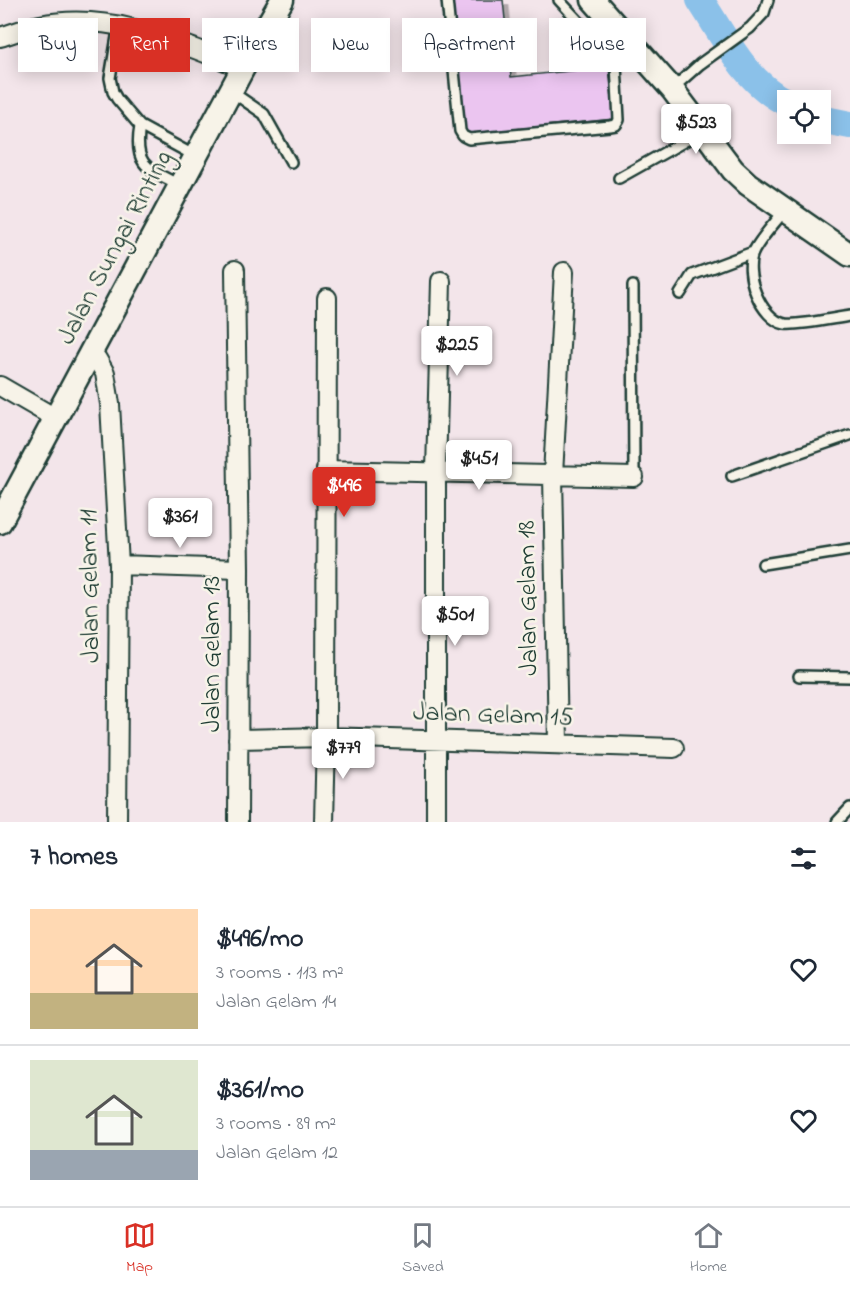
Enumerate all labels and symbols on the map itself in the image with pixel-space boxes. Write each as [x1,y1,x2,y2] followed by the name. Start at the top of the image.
[660,104,732,155] pin: $523
[49,144,183,352] street label: Jalan Sungai Rinting
[421,326,493,377] pin: $225
[443,440,515,491] pin: $451
[308,467,380,518] pin: $496
[144,498,216,549] pin: $361
[71,509,111,663] street label: Jalan Gelam 11
[509,520,549,676] street label: Jalan Gelam 18
[194,576,232,732] street label: Jalan Gelam 13
[419,596,491,647] pin: $501
[412,694,574,738] street label: Jalan Gelam 15
[307,729,379,780] pin: $779

